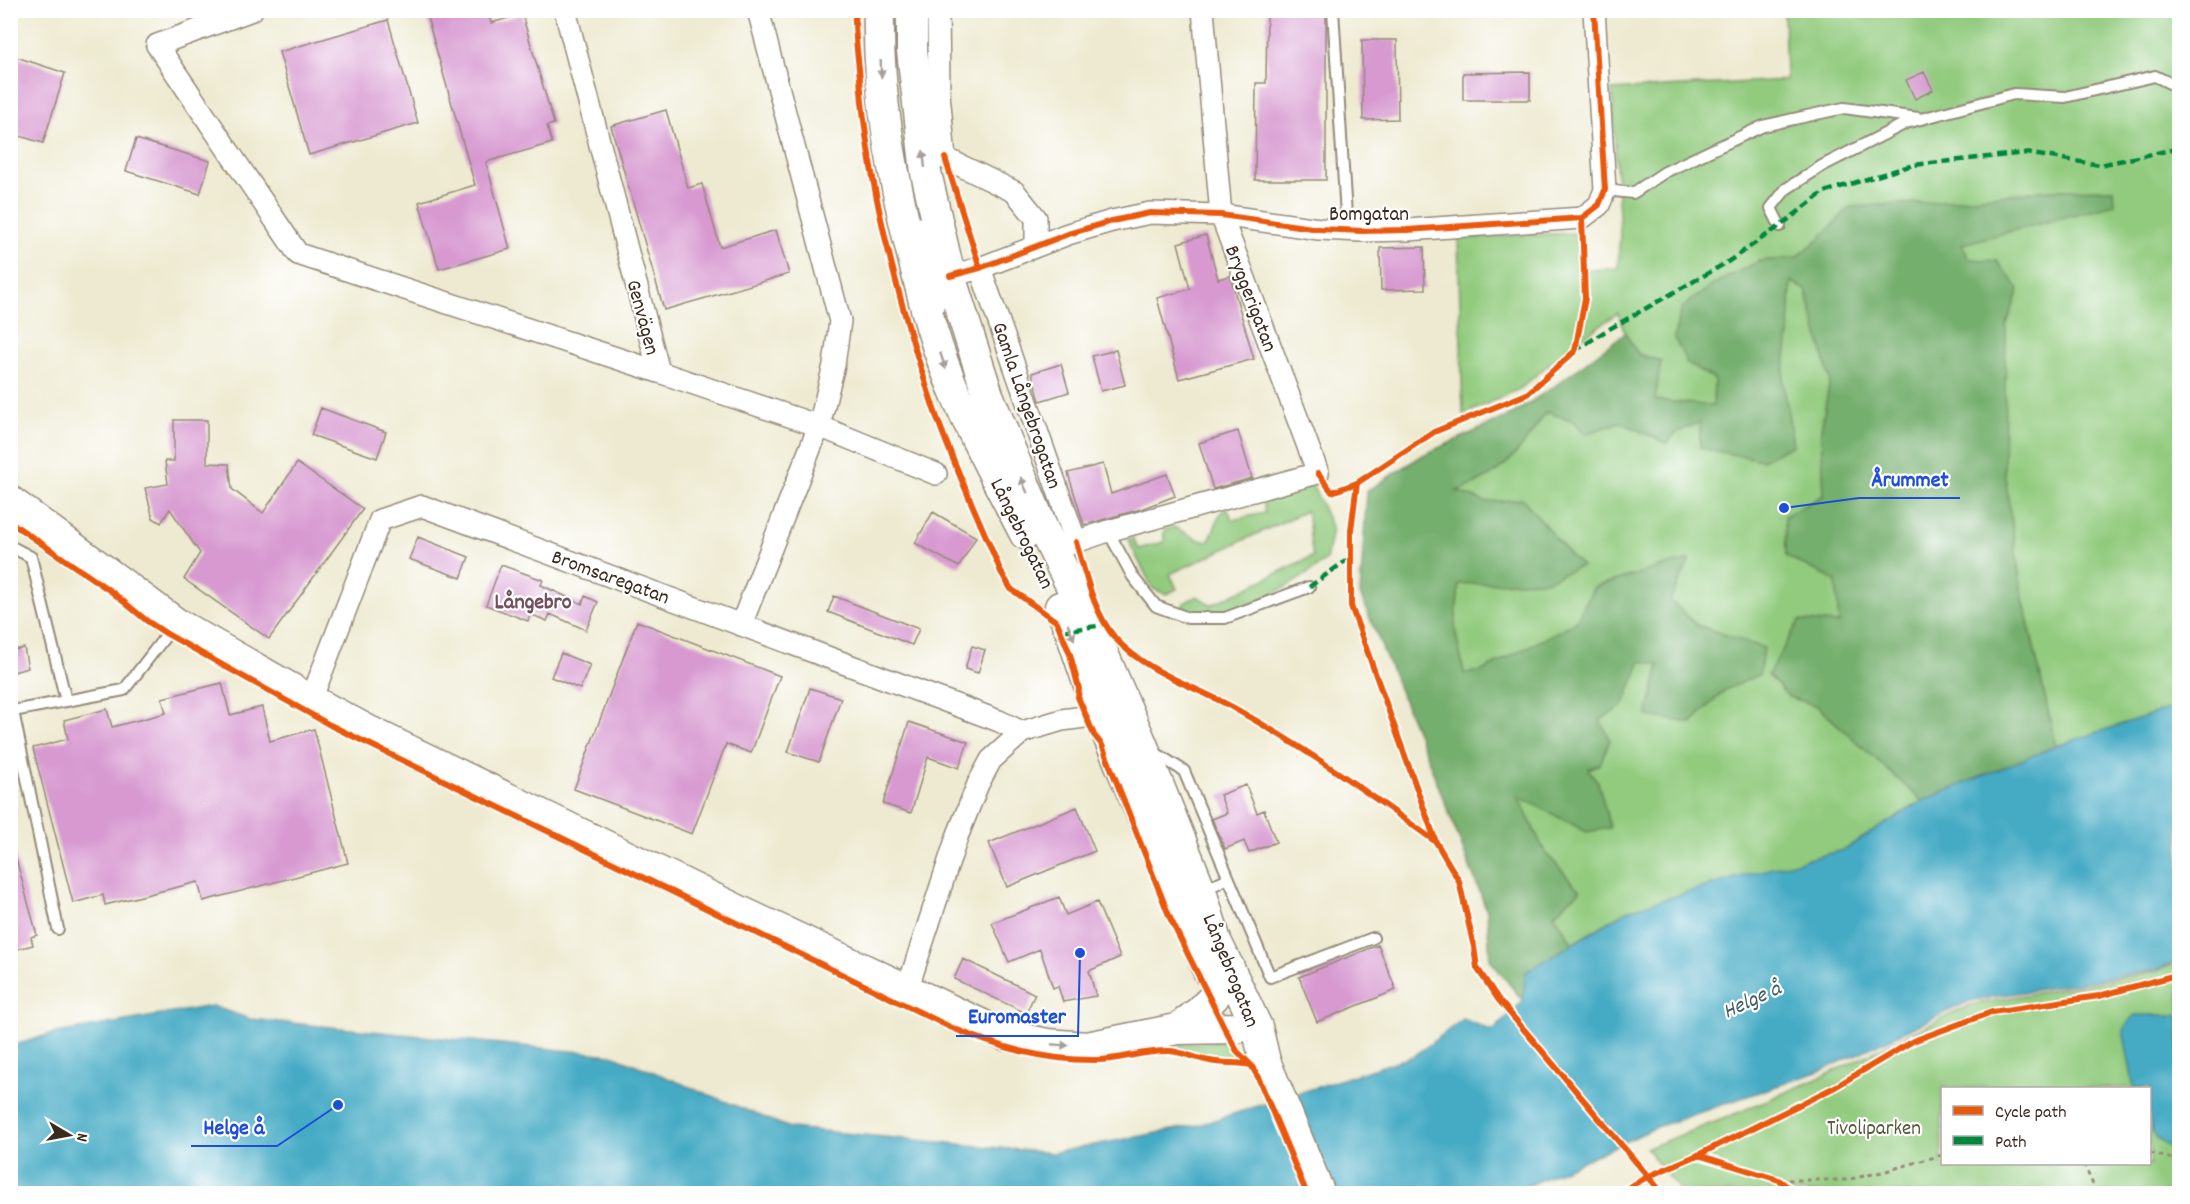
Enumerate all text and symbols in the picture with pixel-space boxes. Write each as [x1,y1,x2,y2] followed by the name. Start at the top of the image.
[876,59,885,78] one-way arrow
[919,150,929,169] one-way arrow
[1329,201,1409,231] street label: Bomgatan
[1215,241,1283,357] street label: Bryggerigatan
[617,277,666,359] street label: Genvägen
[983,319,1068,493] street label: Gamla Långebrogatan
[939,352,948,370] one-way arrow
[1859,458,1960,498] callout: Årummet
[1871,466,1949,497] text: Årummet
[981,474,1060,595] street label: Långebrogatan
[1019,476,1029,494] one-way arrow
[547,544,673,614] street label: Bromsaregatan
[495,588,572,619] district label: Långebro
[1066,624,1076,642] one-way arrow
[1193,910,1266,1032] street label: Långebrogatan
[1718,974,1788,1028] water label: Helge å
[956,996,1078,1036] callout: Euromaster
[968,1003,1067,1034] text: Euromaster
[1050,1040,1069,1049] one-way arrow
[1941,1087,2151,1165] legend
[1995,1101,2066,1126] text: Cycle path
[39,1105,99,1165] north arrow
[191,1106,277,1146] callout: Helge å
[203,1114,266,1145] text: Helge å
[1827,1115,1921,1145] park label: Tivoliparken
[69,1131,93,1143] text: N
[1995,1131,2027,1156] text: Path

